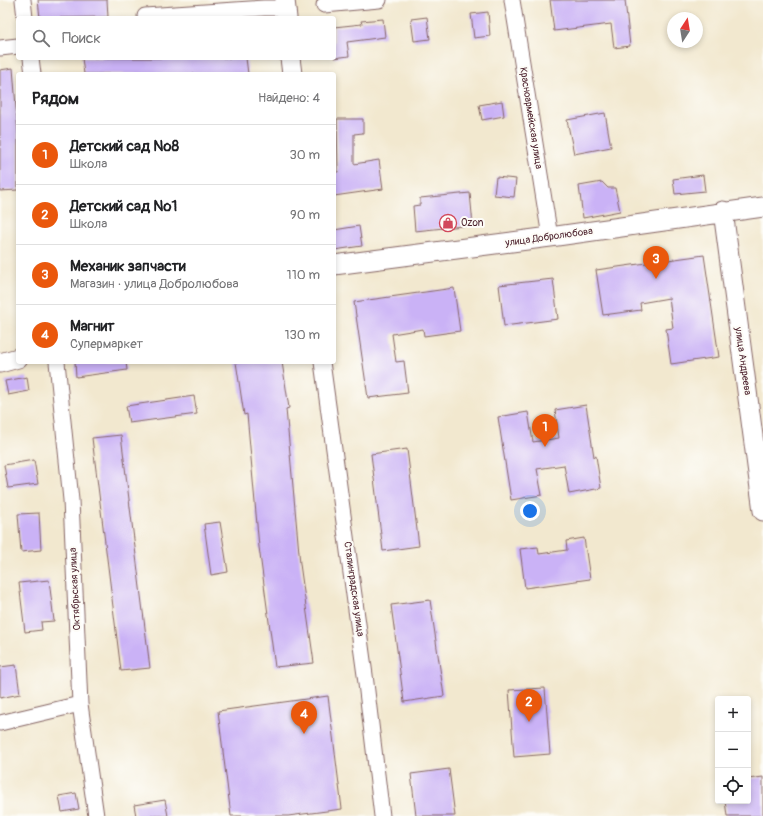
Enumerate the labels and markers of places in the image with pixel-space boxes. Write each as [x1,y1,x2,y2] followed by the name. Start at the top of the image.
[438,213,458,233] shop icon: Ozon
[461,217,484,229] place label: Ozon
[643,246,669,279] pin: 3
[532,414,558,447] pin: 1
[516,689,542,722] pin: 2
[291,701,317,734] pin: 4

